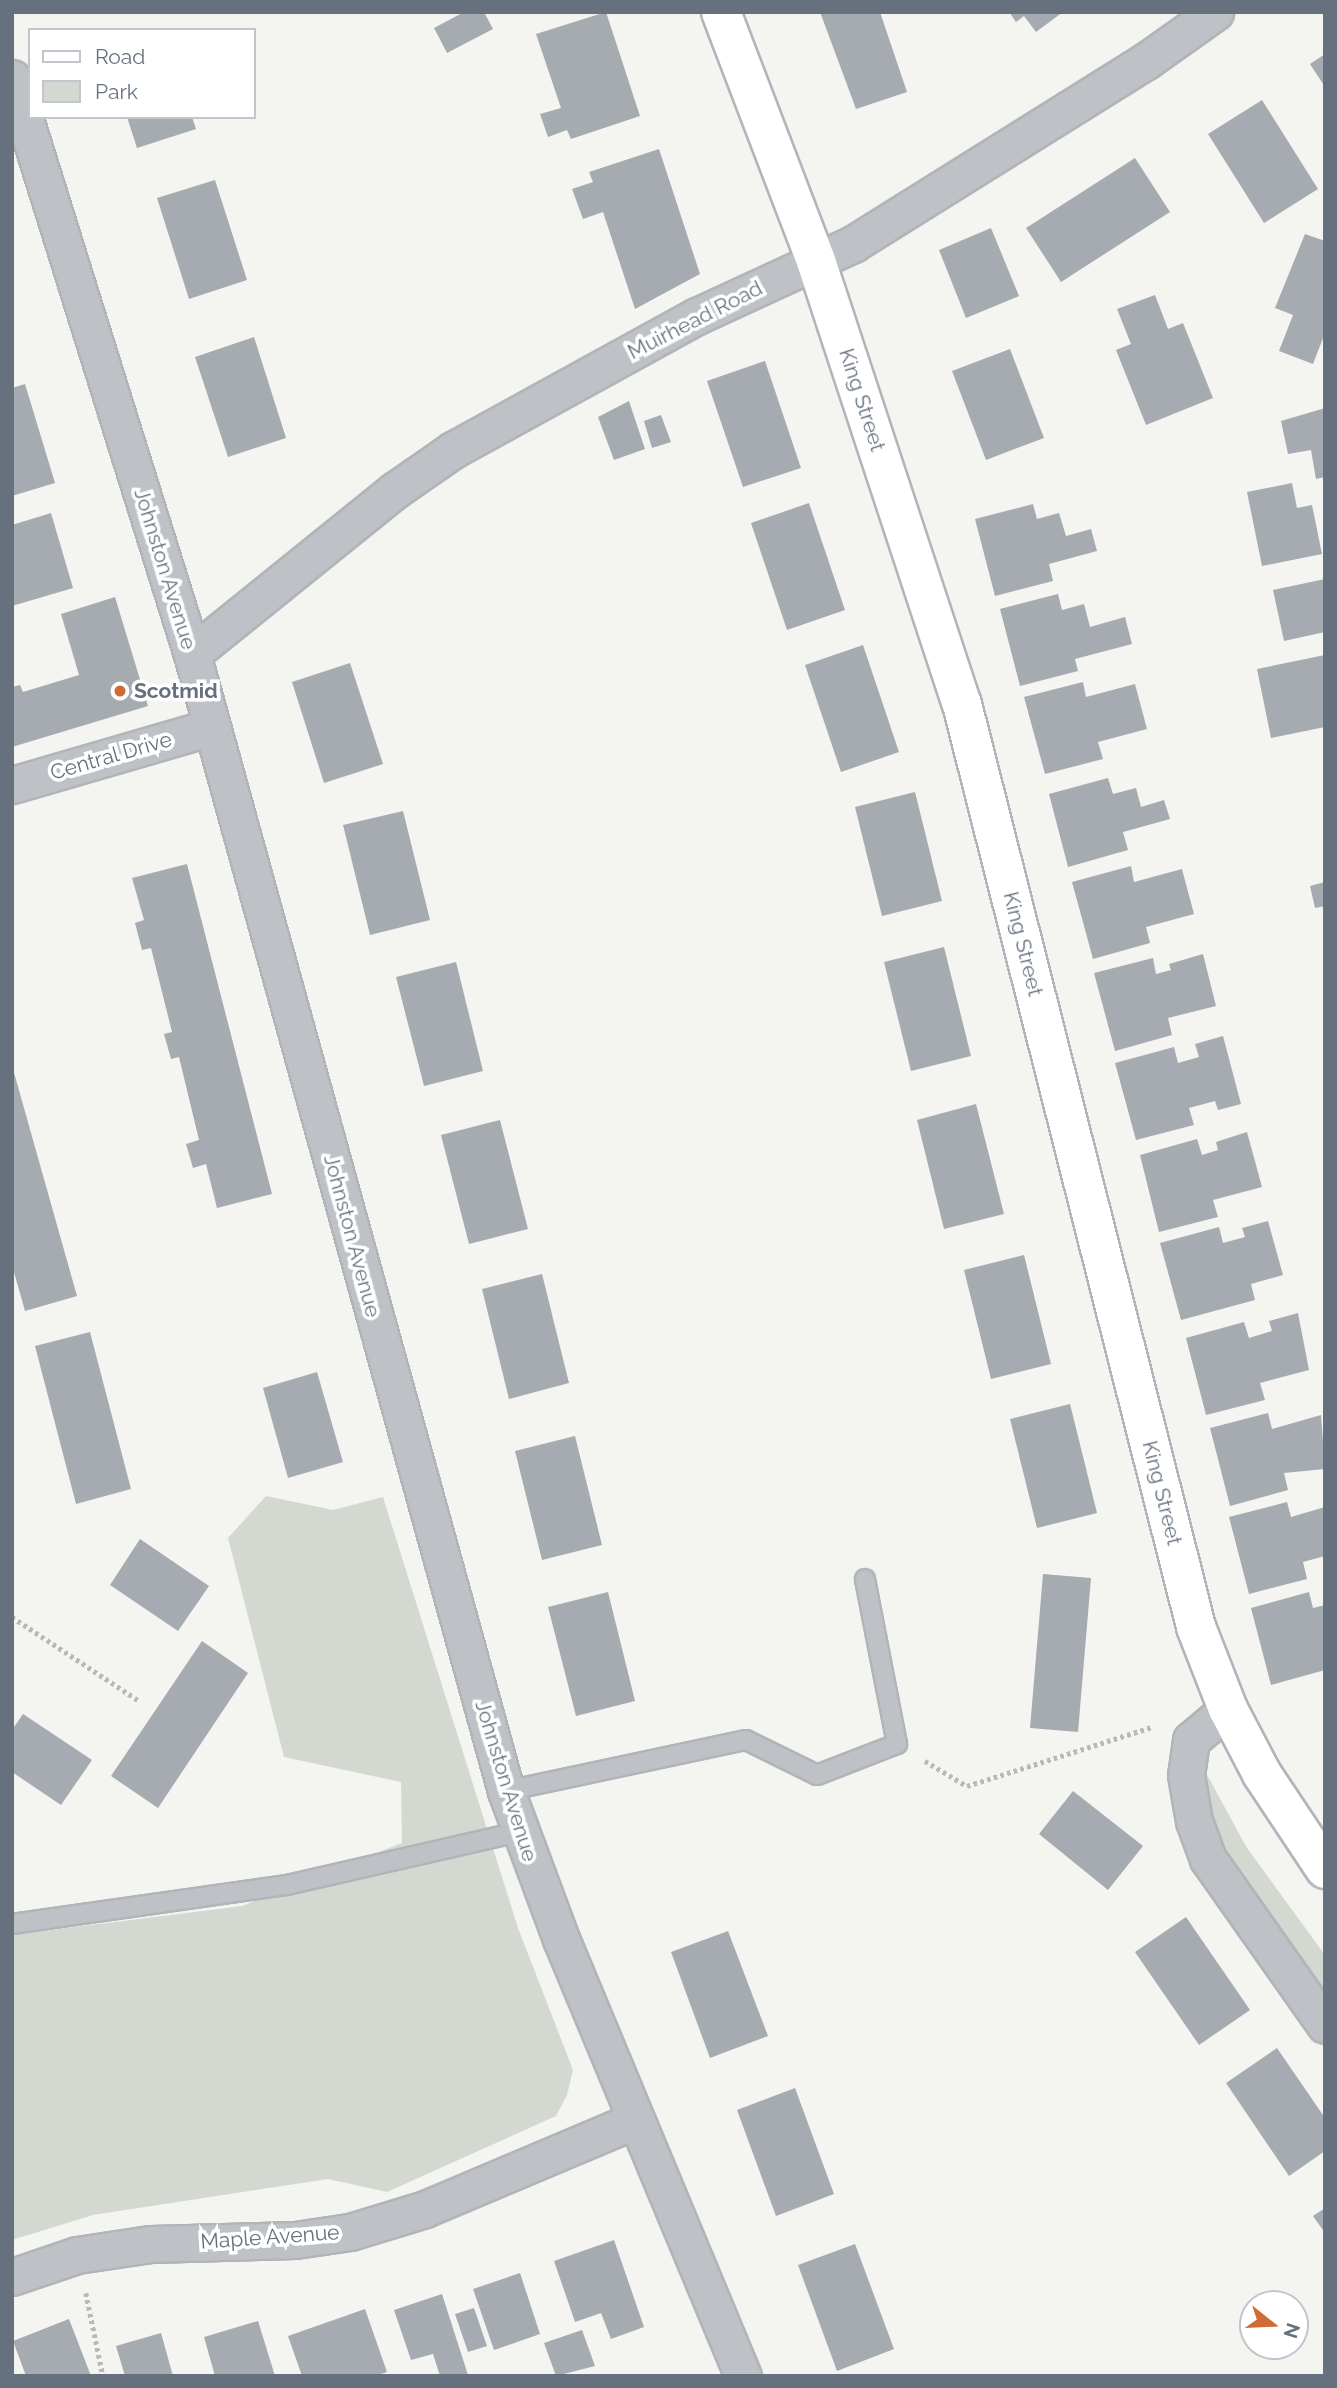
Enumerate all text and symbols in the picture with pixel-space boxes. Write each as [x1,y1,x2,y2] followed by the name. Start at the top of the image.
[28,28,256,119] legend
[95,44,145,69] text: Road
[95,79,138,104] text: Park
[624,275,766,365] street label: Muirhead Road
[834,345,890,455] street label: King Street
[128,485,202,653] street label: Johnston Avenue
[134,678,218,704] place label: Scotmid
[112,683,128,699] marker: Scotmid
[47,727,175,785] street label: Central Drive
[998,889,1048,999] street label: King Street
[318,1152,386,1320] street label: Johnston Avenue
[1137,1438,1187,1548] street label: King Street
[469,1697,543,1865] street label: Johnston Avenue
[199,2220,341,2254] street label: Maple Avenue
[1239,2290,1309,2360] north arrow
[1279,2321,1305,2341] text: N

